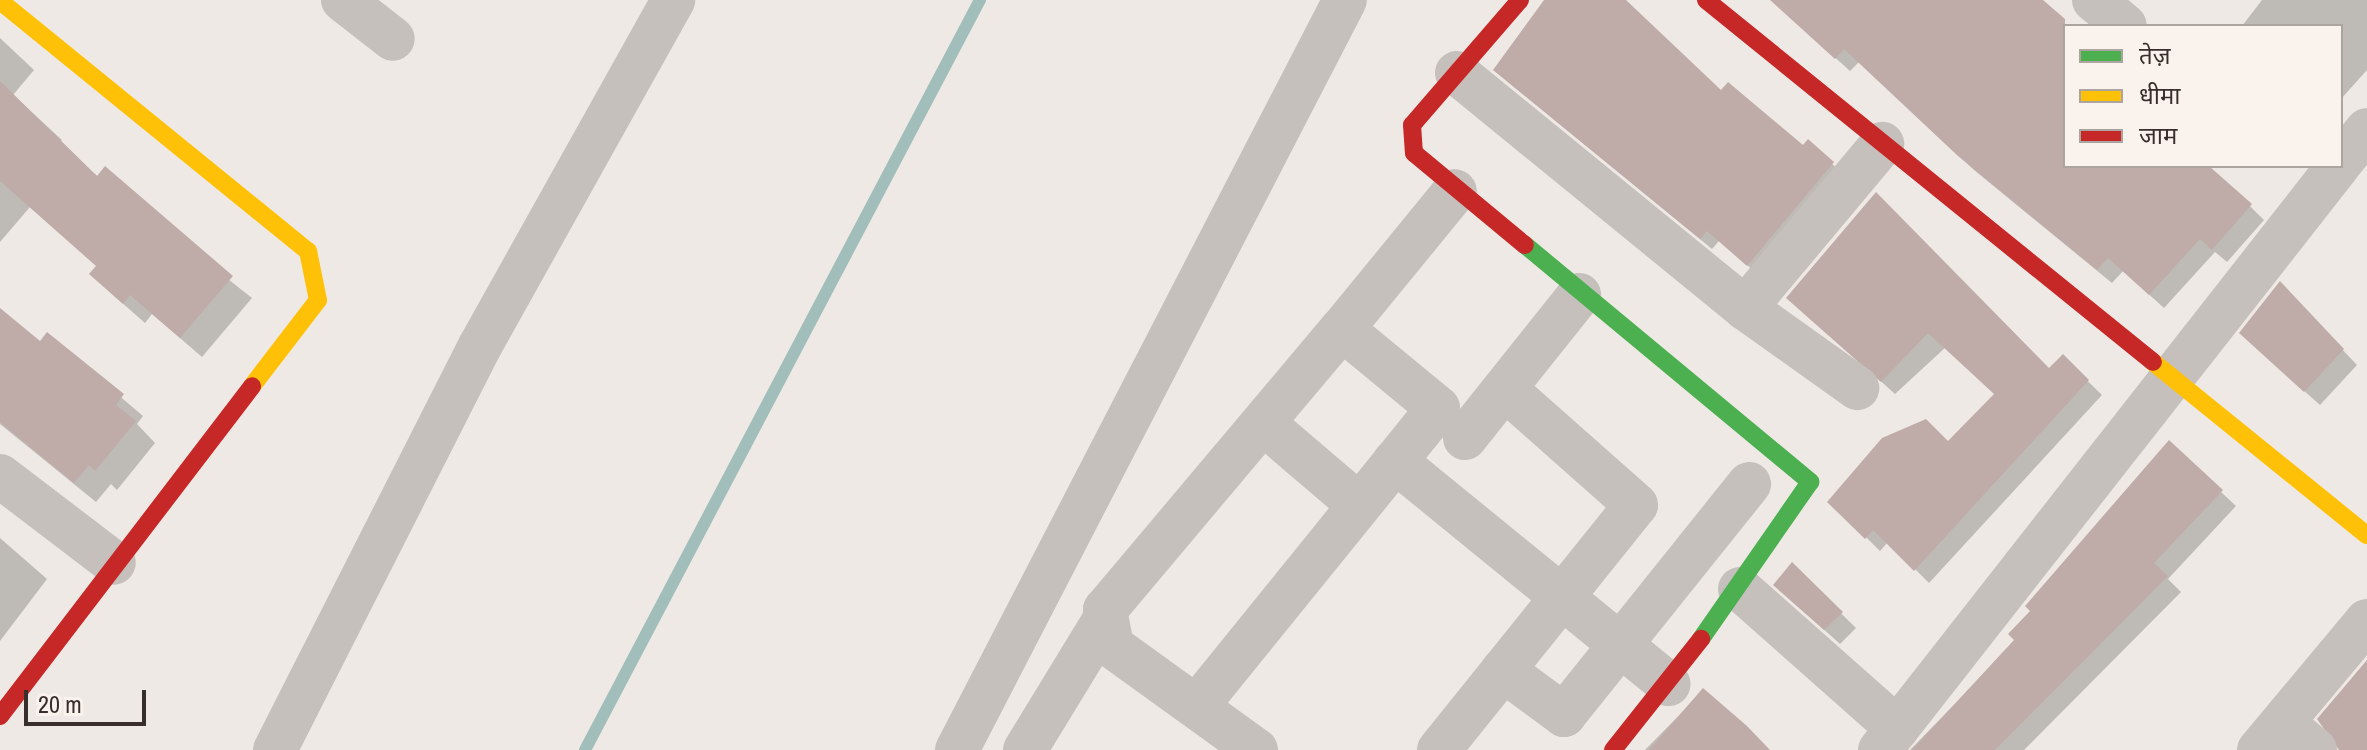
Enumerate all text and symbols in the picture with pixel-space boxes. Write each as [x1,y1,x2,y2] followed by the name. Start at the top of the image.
[2063,24,2343,168] legend
[2139,39,2171,71] text: तेज़
[2139,79,2181,111] text: धीमा
[2139,119,2177,151] text: जाम
[28,674,150,724] scale bar
[38,688,82,720] text: 20 m

